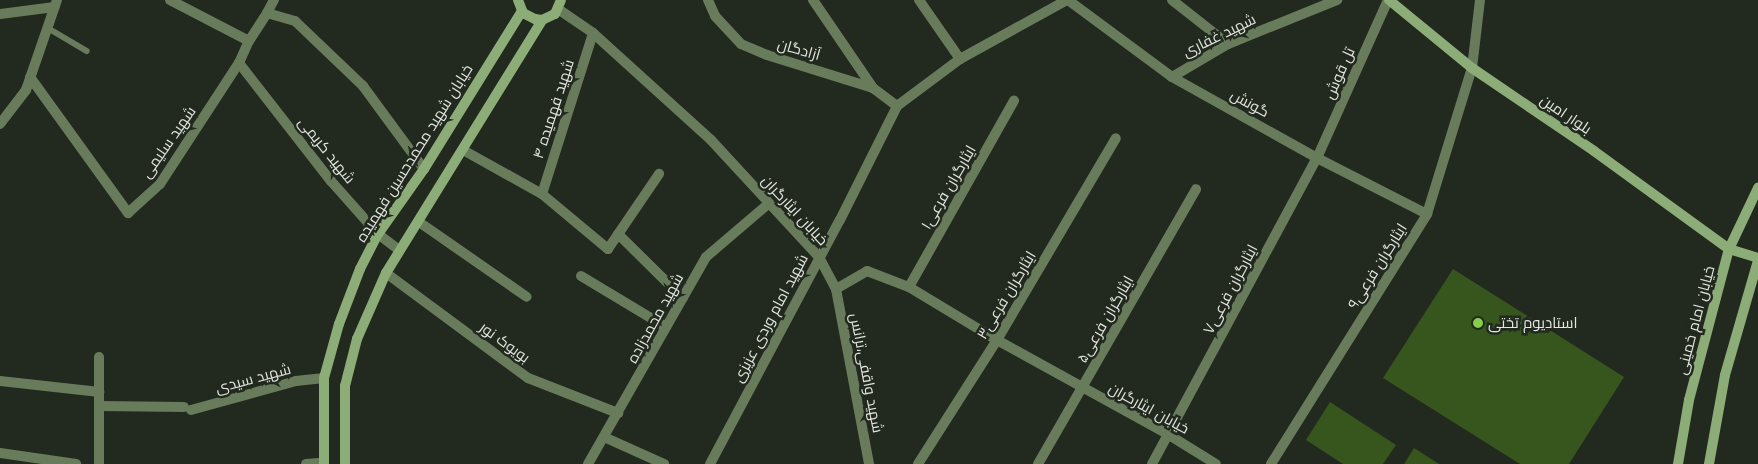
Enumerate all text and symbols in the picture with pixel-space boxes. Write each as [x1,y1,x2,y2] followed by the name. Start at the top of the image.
[1179,10,1259,60] street label: شهید غفاری
[775,34,823,64] street label: آزادگان
[1320,44,1358,102] street label: تل قوش
[528,57,578,161] street label: شهید فهمیده ۴
[352,61,476,245] street label: خیابان شهید محمدحسین فهمیده
[1227,85,1273,121] street label: گونش
[1537,90,1595,138] street label: بلوار امین
[137,103,199,181] street label: شهید سلیمی
[295,113,359,187] street label: شهید کریمی
[917,142,979,232] street label: ایثارگران فرعی۱
[758,171,832,249] street label: خیابان ایثارگران
[1344,220,1410,312] street label: ایثارگران فرعی۹
[1199,241,1261,337] street label: ایثارگران فرعی۷
[973,248,1039,342] street label: ایثارگران فرعی۳
[729,251,811,385] street label: شهید امام وردی عزیزی
[1672,264,1718,376] street label: خیابان امام خمینی
[623,270,687,366] street label: شهید محمدزاده
[1073,272,1137,366] street label: ایثارگران فرعی۵
[847,312,887,434] street label: شهید واقفی،ترانس
[1488,314,1577,332] place label: استادیوم تختی
[1472,317,1484,329] marker: استادیوم تختی
[476,318,534,366] street label: بویوک نور
[213,359,293,397] street label: شهید سیدی
[1106,379,1192,437] street label: خیابان ایثارگران

